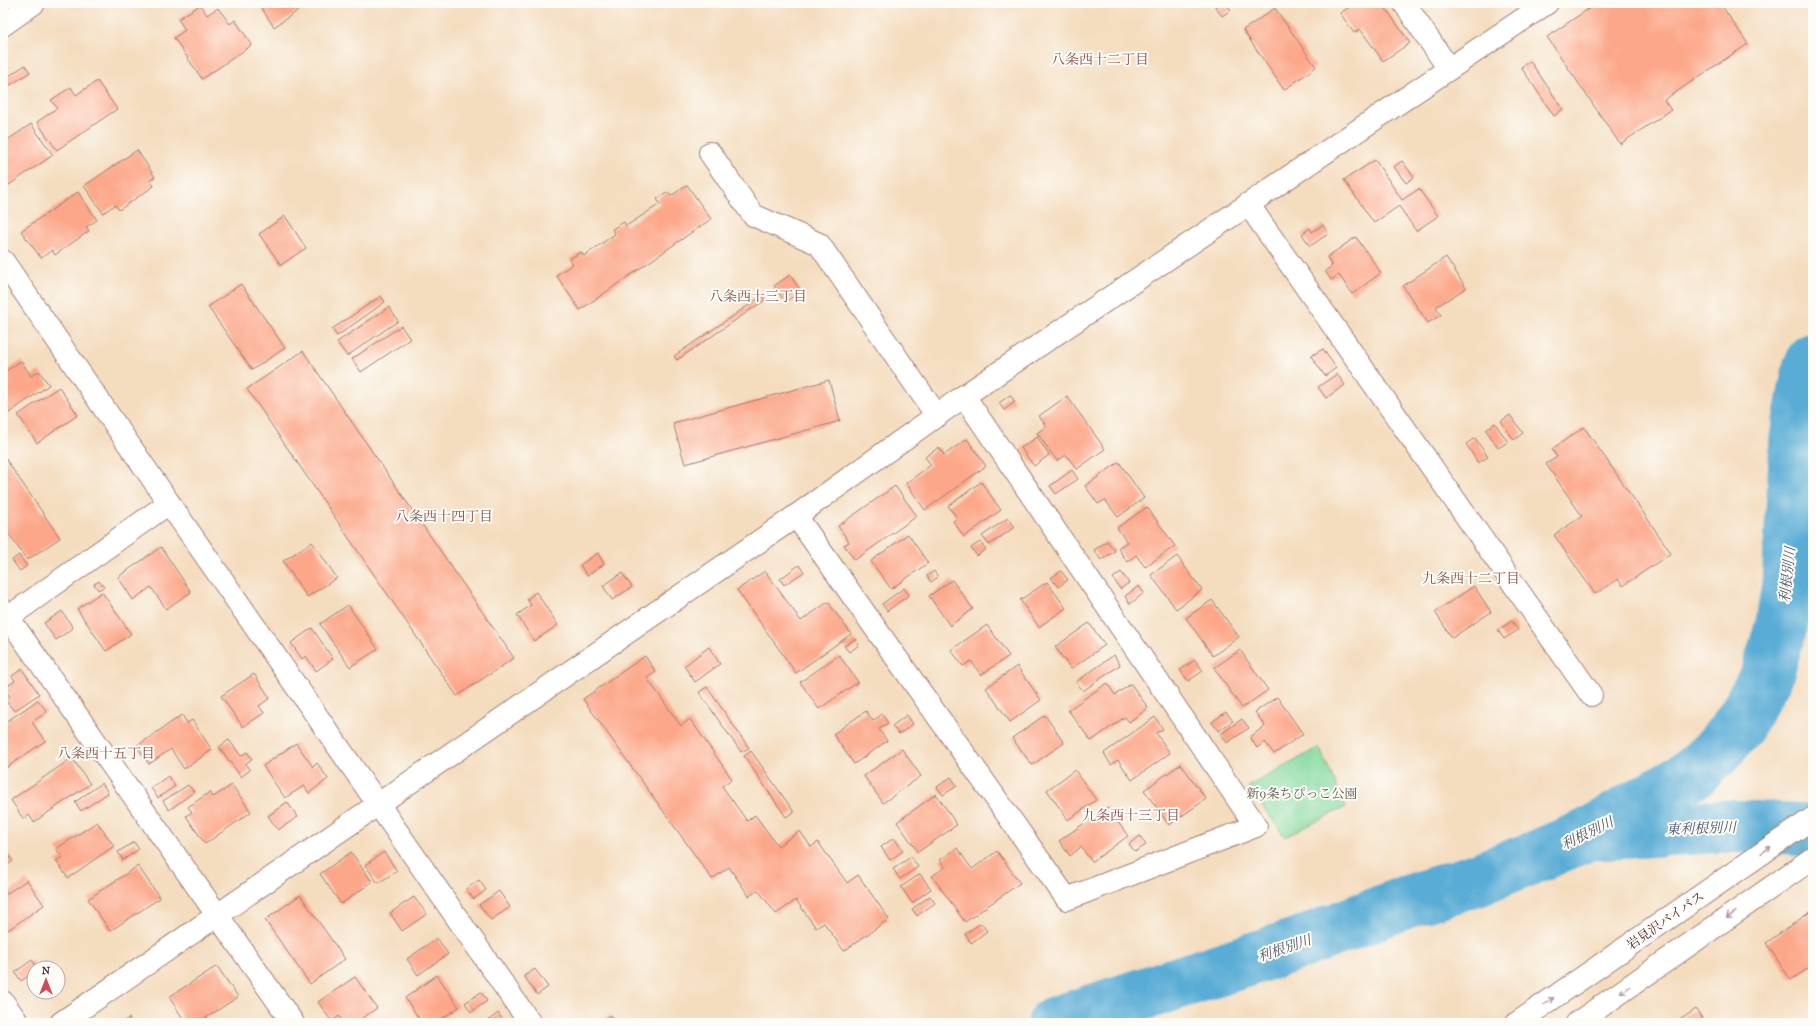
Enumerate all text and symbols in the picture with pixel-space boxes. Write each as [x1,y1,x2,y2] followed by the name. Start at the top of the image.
[1051,51,1149,68] district label: 八条西十二丁目
[709,288,807,305] district label: 八条西十三丁目
[395,508,493,525] district label: 八条西十四丁目
[1776,544,1799,604] water label: 利根別川
[1422,570,1520,587] district label: 九条西十二丁目
[57,745,155,762] district label: 八条西十五丁目
[1247,786,1357,801] park label: 新9条ちぴっこ公園
[1082,807,1180,824] district label: 九条西十三丁目
[1558,813,1618,853] water label: 利根別川
[1666,819,1738,838] water label: 東利根別川
[1761,846,1772,854] one-way arrow
[1624,888,1707,953] street label: 岩見沢バイパス
[1726,911,1737,919] one-way arrow
[1255,931,1315,966] water label: 利根別川
[26,960,66,1000] north arrow
[42,964,51,977] text: N
[1619,986,1630,994] one-way arrow
[1543,997,1554,1005] one-way arrow

